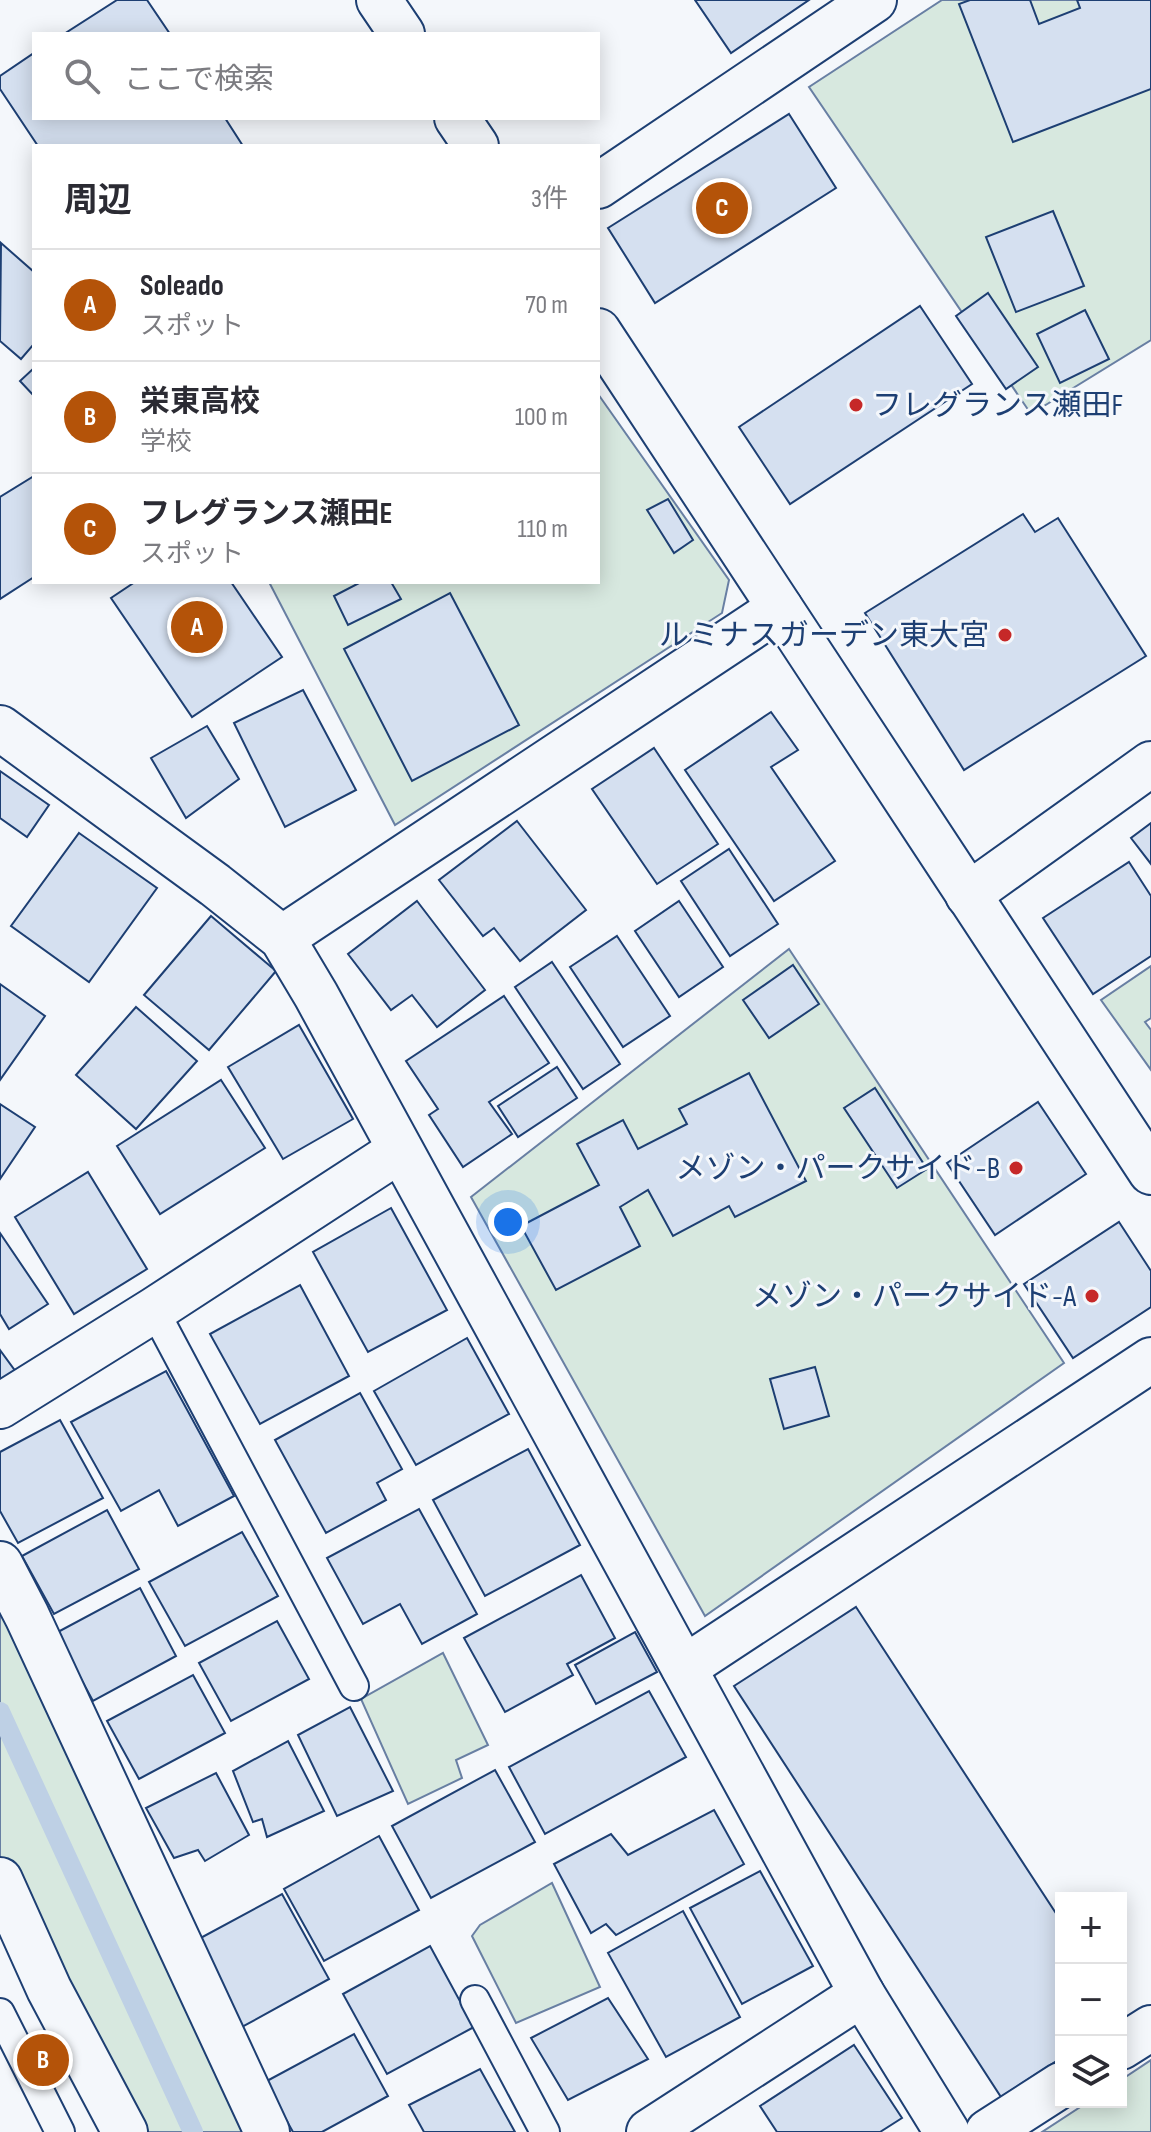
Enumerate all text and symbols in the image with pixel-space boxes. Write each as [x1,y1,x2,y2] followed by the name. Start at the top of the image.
[32,32,600,120] search box
[60,54,104,98] icon: search
[124,62,274,98] text: ここで検索
[696,178,748,238] pin: C
[64,180,132,221] text: 周辺
[531,184,568,215] text: 3件
[140,268,224,304] text: Soleado
[84,290,96,321] text: A
[525,290,568,321] text: 70 m
[140,311,244,342] text: スポット
[140,384,260,420] text: 栄東高校
[872,388,1123,424] place label: フレグランス瀬田F
[847,396,865,414] marker: フレグランス瀬田F
[84,402,96,433] text: B
[515,402,568,433] text: 100 m
[140,427,192,458] text: 学校
[140,496,392,532] text: フレグランス瀬田E
[83,514,97,545] text: C
[517,514,568,545] text: 110 m
[140,539,244,570] text: スポット
[171,597,223,657] pin: A
[659,618,989,654] place label: ルミナスガーデン東大宮
[996,626,1014,644] marker: ルミナスガーデン東大宮
[676,1151,1000,1187] place label: メゾン・パークサイド-B
[1007,1159,1025,1177] marker: メゾン・パークサイド-B
[488,1202,528,1242] your location
[752,1279,1076,1315] place label: メゾン・パークサイド-A
[1083,1287,1101,1305] marker: メゾン・パークサイド-A
[1055,1892,1127,2108] map controls
[1055,1892,1127,1964] button: +
[1055,1964,1127,2036] button: −
[17,2030,69,2090] pin: B
[1055,2036,1127,2108] button: layers

